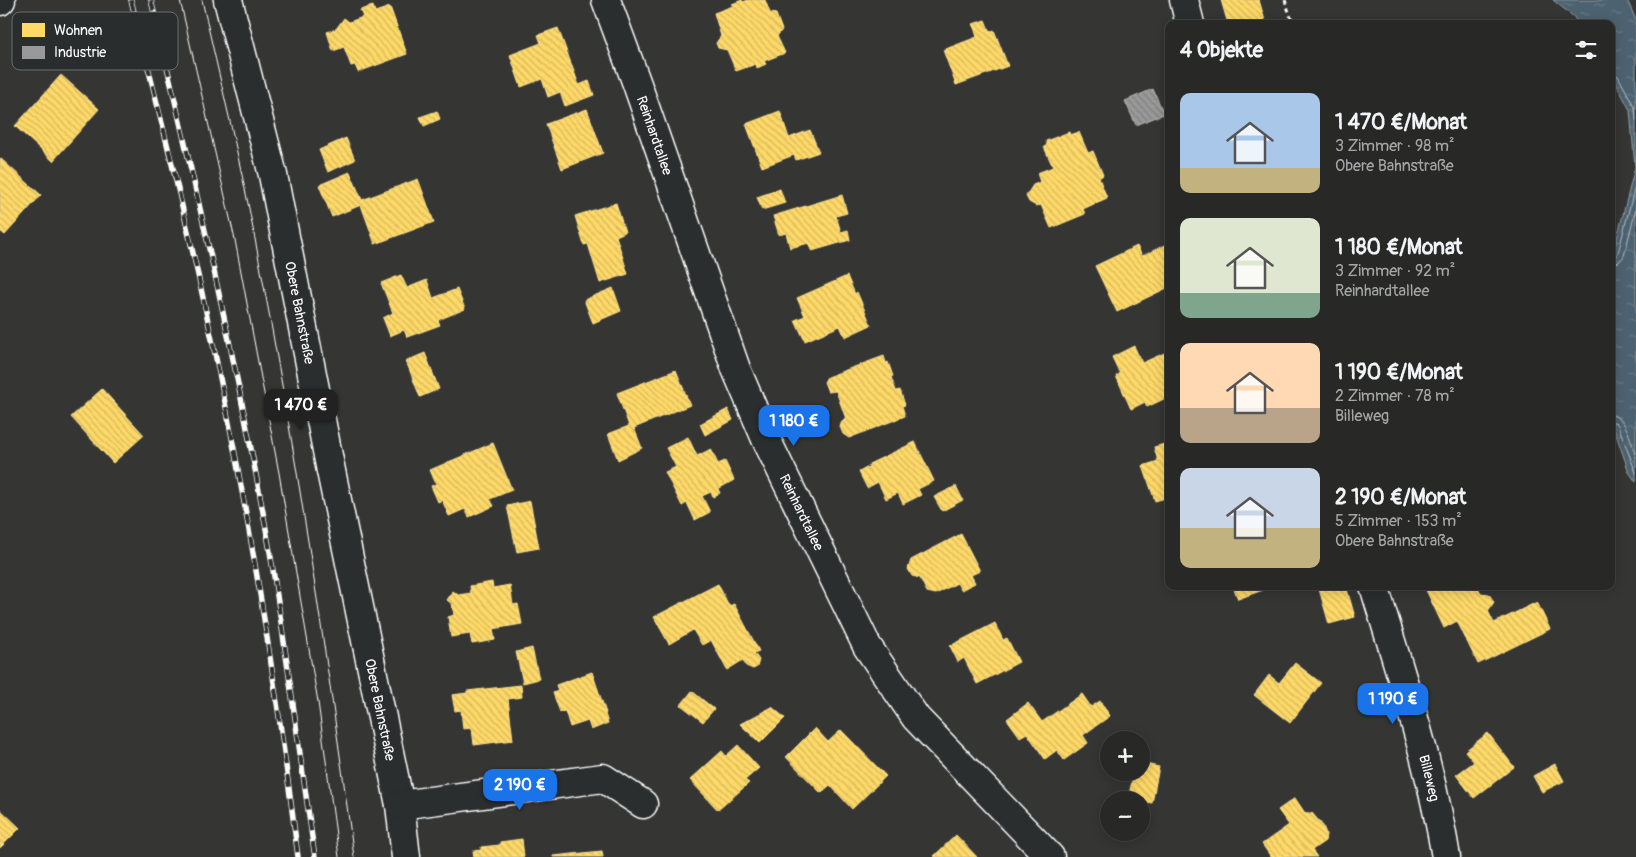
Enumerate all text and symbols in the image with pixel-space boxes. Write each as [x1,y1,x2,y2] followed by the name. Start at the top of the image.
[12,12,178,70] legend
[54,22,103,39] text: Wohnen
[1572,36,1600,64] icon: filters
[1180,37,1263,64] text: 4 Objekte
[54,44,106,61] text: Industrie
[633,94,676,178] street label: Reinhardtallee
[1335,109,1467,136] text: 1 470 €/Monat
[1220,113,1280,173] icon: home
[1335,136,1454,156] text: 3 Zimmer · 98 m²
[1335,156,1454,176] text: Obere Bahnstraße
[1335,234,1463,261] text: 1 180 €/Monat
[1220,238,1280,298] icon: home
[281,260,318,366] street label: Obere Bahnstraße
[1335,261,1455,281] text: 3 Zimmer · 92 m²
[1335,281,1429,301] text: Reinhardtallee
[1335,359,1463,386] text: 1 190 €/Monat
[1220,363,1280,423] icon: home
[1335,386,1455,406] text: 2 Zimmer · 78 m²
[255,388,347,431] pin: 1 470 €
[275,395,327,415] text: 1 470 €
[748,404,840,447] pin: 1 180 €
[1335,406,1389,426] text: Billeweg
[769,411,819,431] text: 1 180 €
[776,472,827,554] street label: Reinhardtallee
[1335,484,1466,511] text: 2 190 €/Monat
[1220,488,1280,548] icon: home
[1335,511,1462,531] text: 5 Zimmer · 153 m²
[1335,531,1454,551] text: Obere Bahnstraße
[361,657,399,762] street label: Obere Bahnstraße
[1347,682,1439,725] pin: 1 190 €
[1368,689,1418,709] text: 1 190 €
[1100,731,1150,841] map controls
[1100,731,1150,781] button: +
[1415,753,1443,803] street label: Billeweg
[474,768,566,811] pin: 2 190 €
[494,775,546,795] text: 2 190 €
[1100,791,1150,841] button: −

